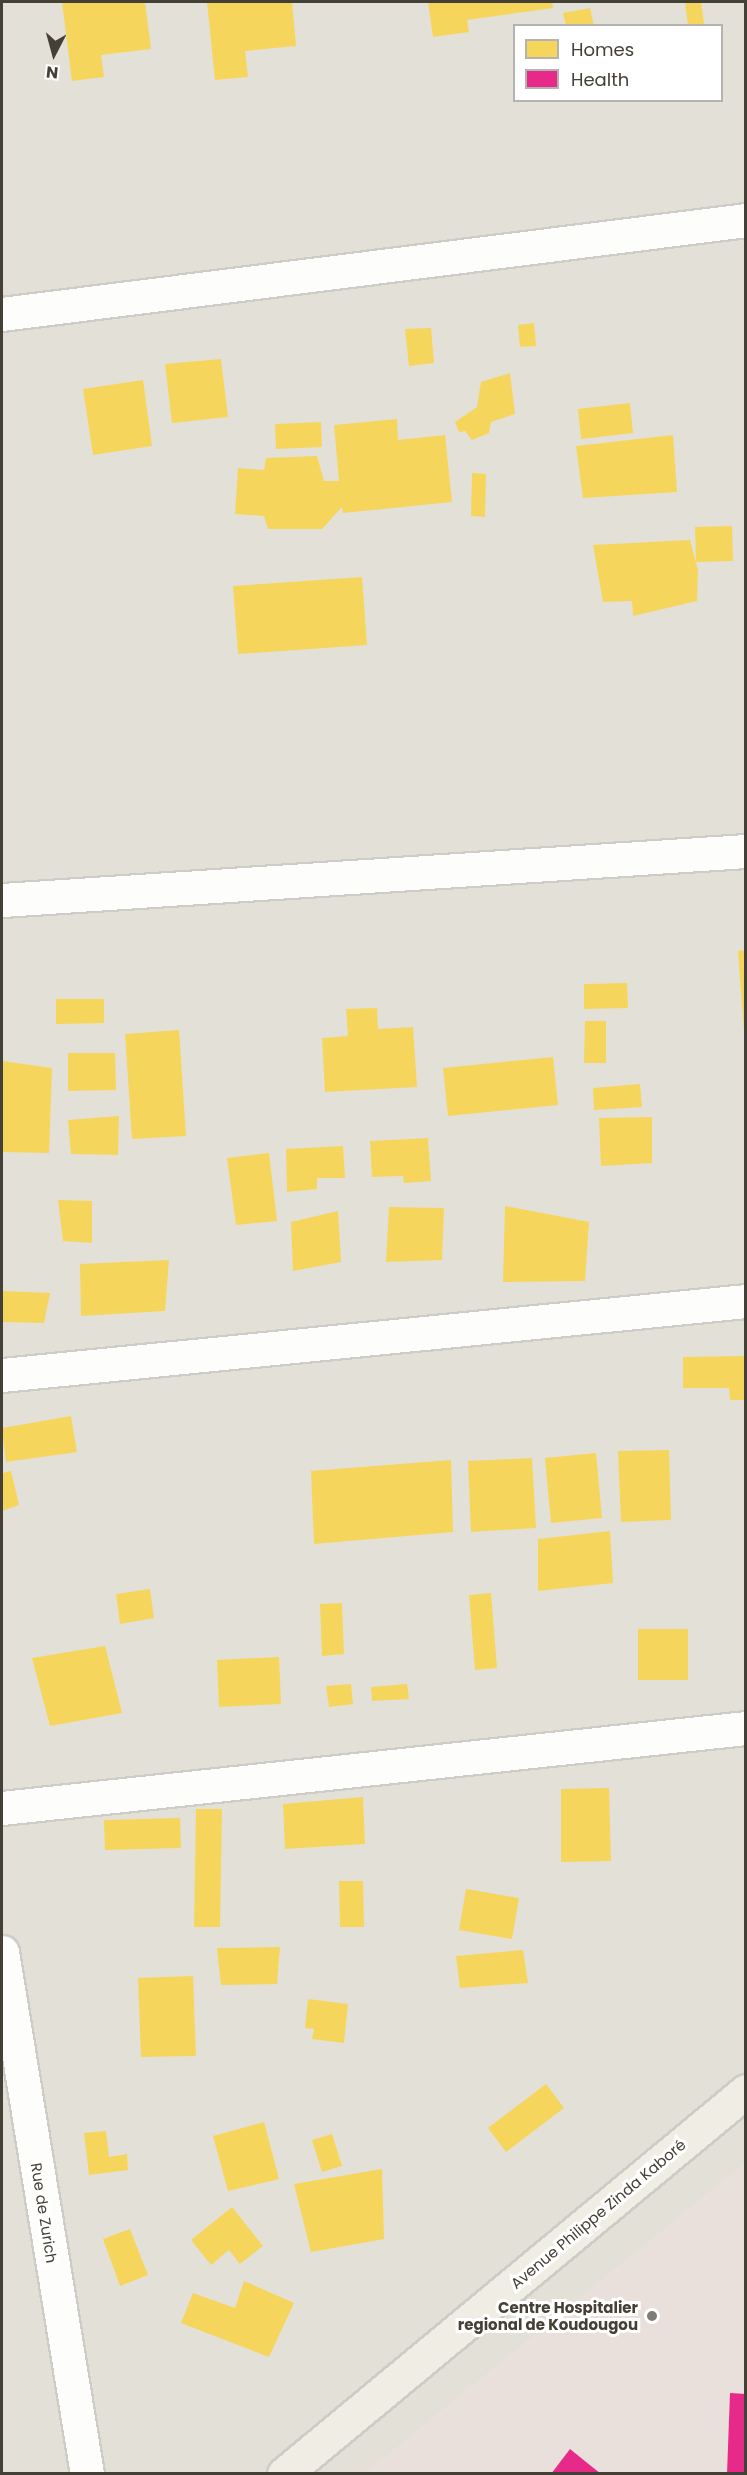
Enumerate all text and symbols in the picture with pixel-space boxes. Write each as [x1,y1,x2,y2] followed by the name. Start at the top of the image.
[24,24,84,84] north arrow
[513,24,723,102] legend
[571,37,634,62] text: Homes
[45,60,59,84] text: N
[571,67,629,92] text: Health
[507,2136,689,2292] street label: Avenue Philippe Zinda Kaboré
[27,2162,61,2264] street label: Rue de Zurich
[458,2298,638,2333] place label: Centre Hospitalier regional de Koudougou
[643,2307,661,2325] marker: Centre Hospitalier regional de Koudougou

